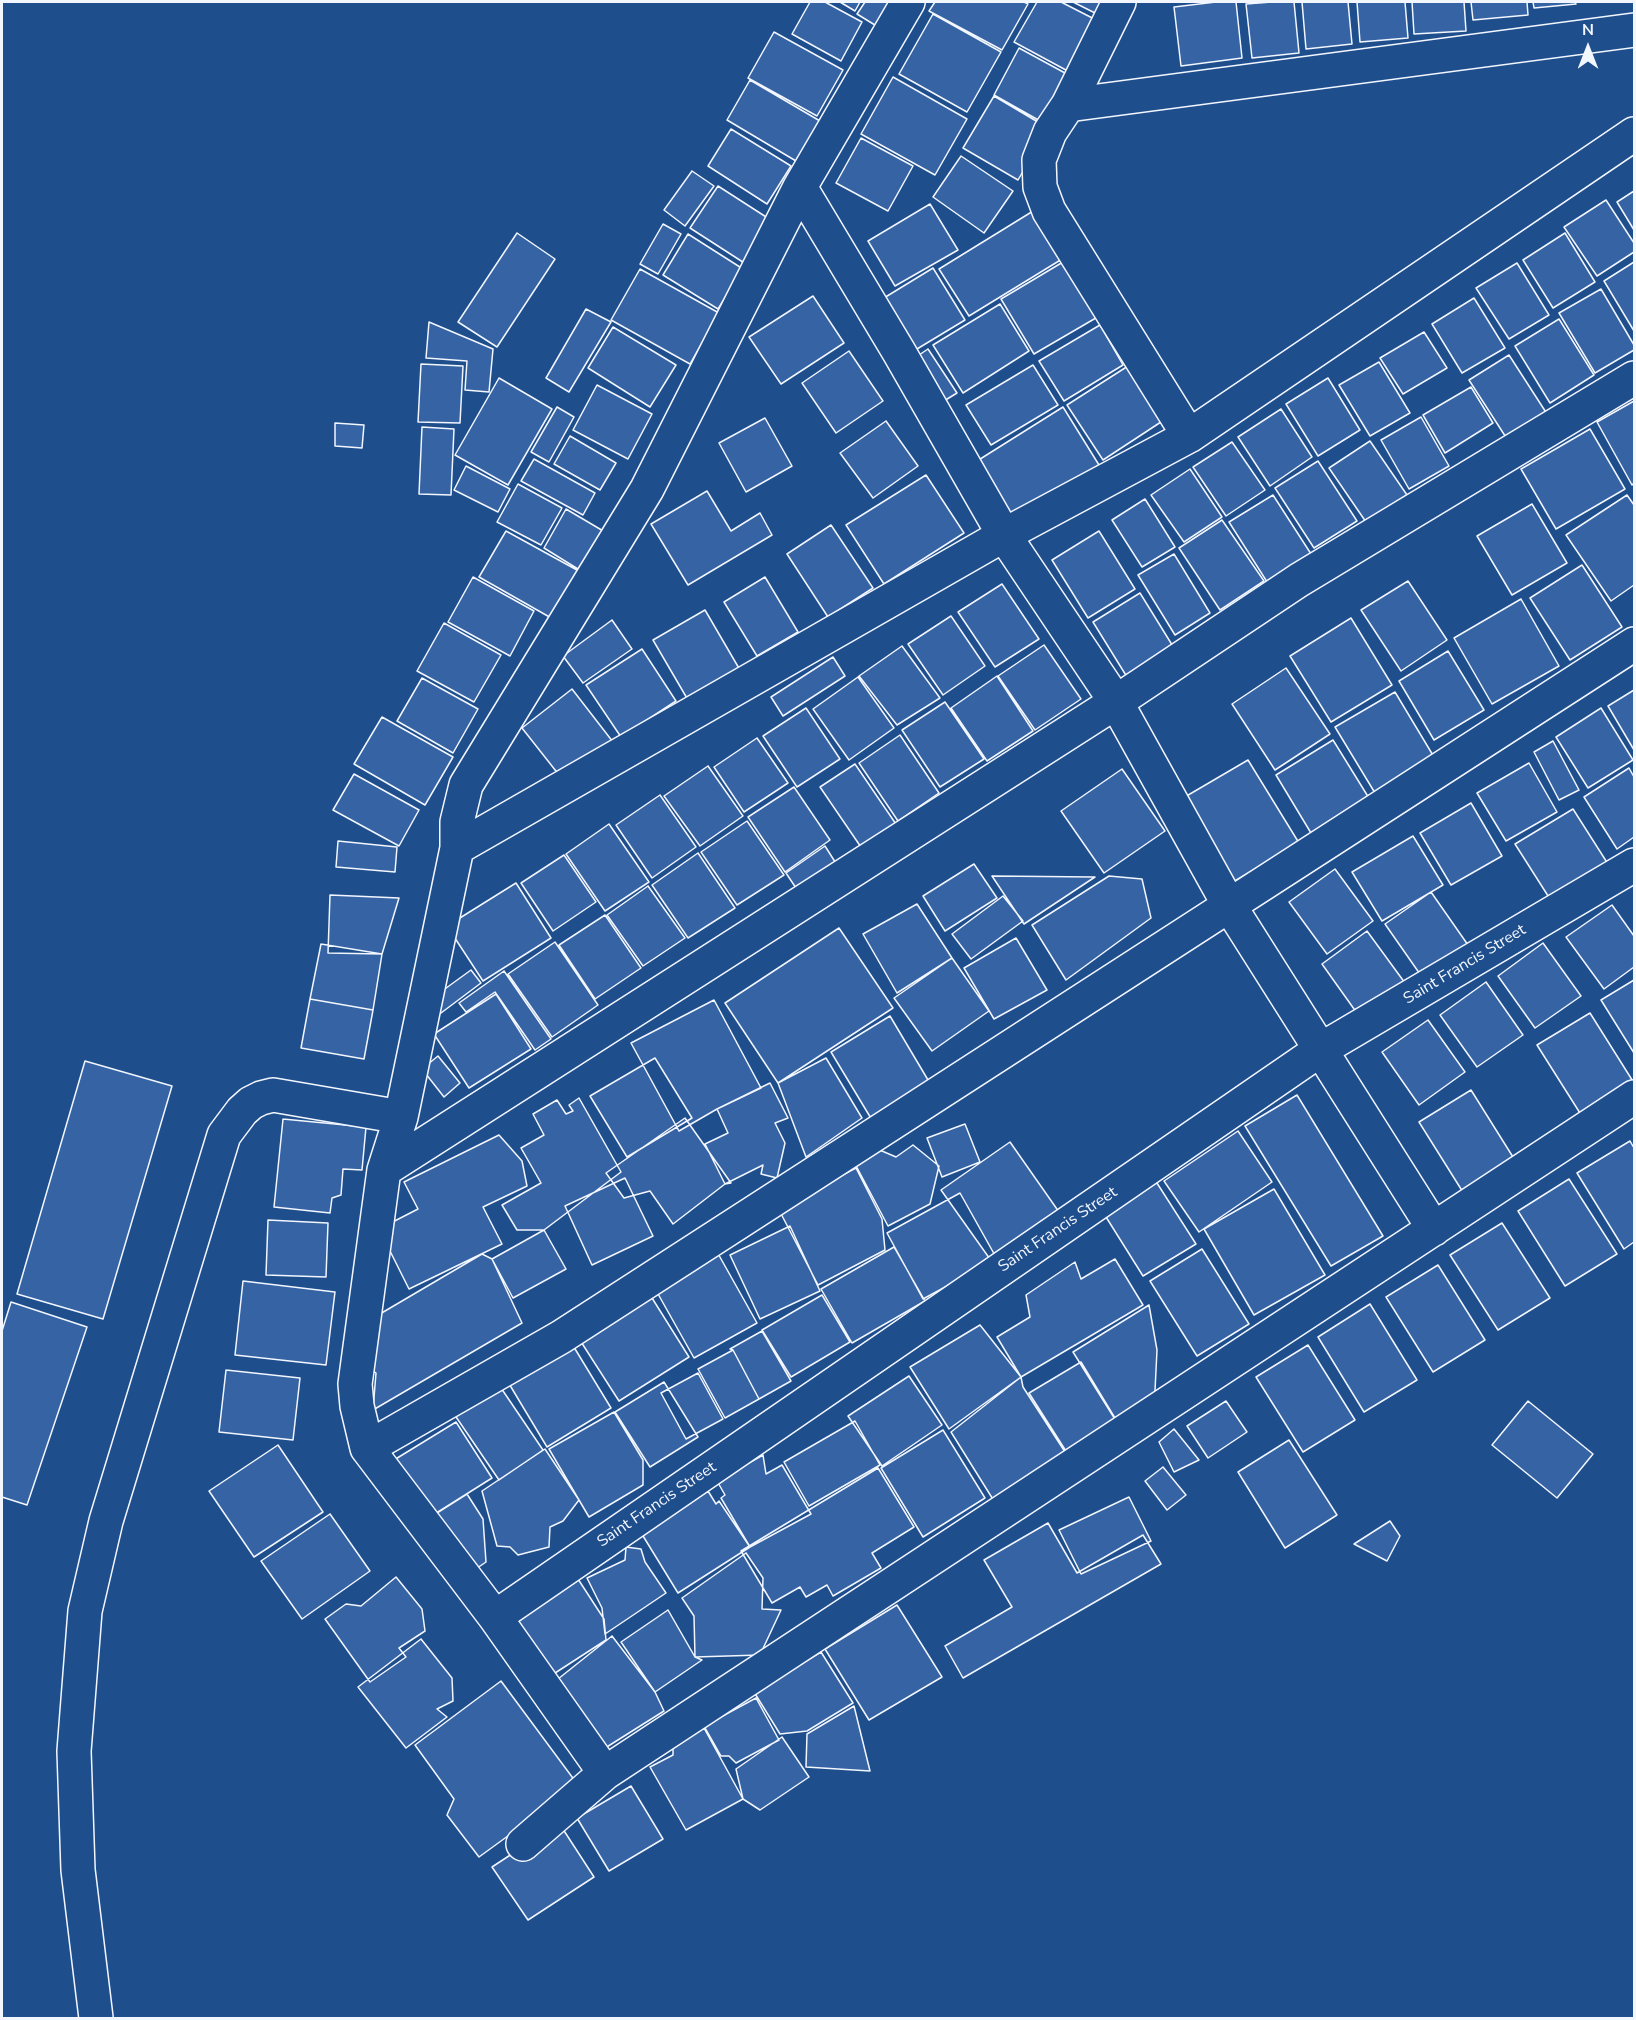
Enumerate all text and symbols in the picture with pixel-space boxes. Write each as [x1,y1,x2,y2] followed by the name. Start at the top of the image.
[1558,18,1618,78] north arrow
[1582,19,1594,41] text: N
[1400,921,1530,1009] street label: Saint Francis Street
[995,1183,1121,1277] street label: Saint Francis Street
[594,1458,720,1552] street label: Saint Francis Street

